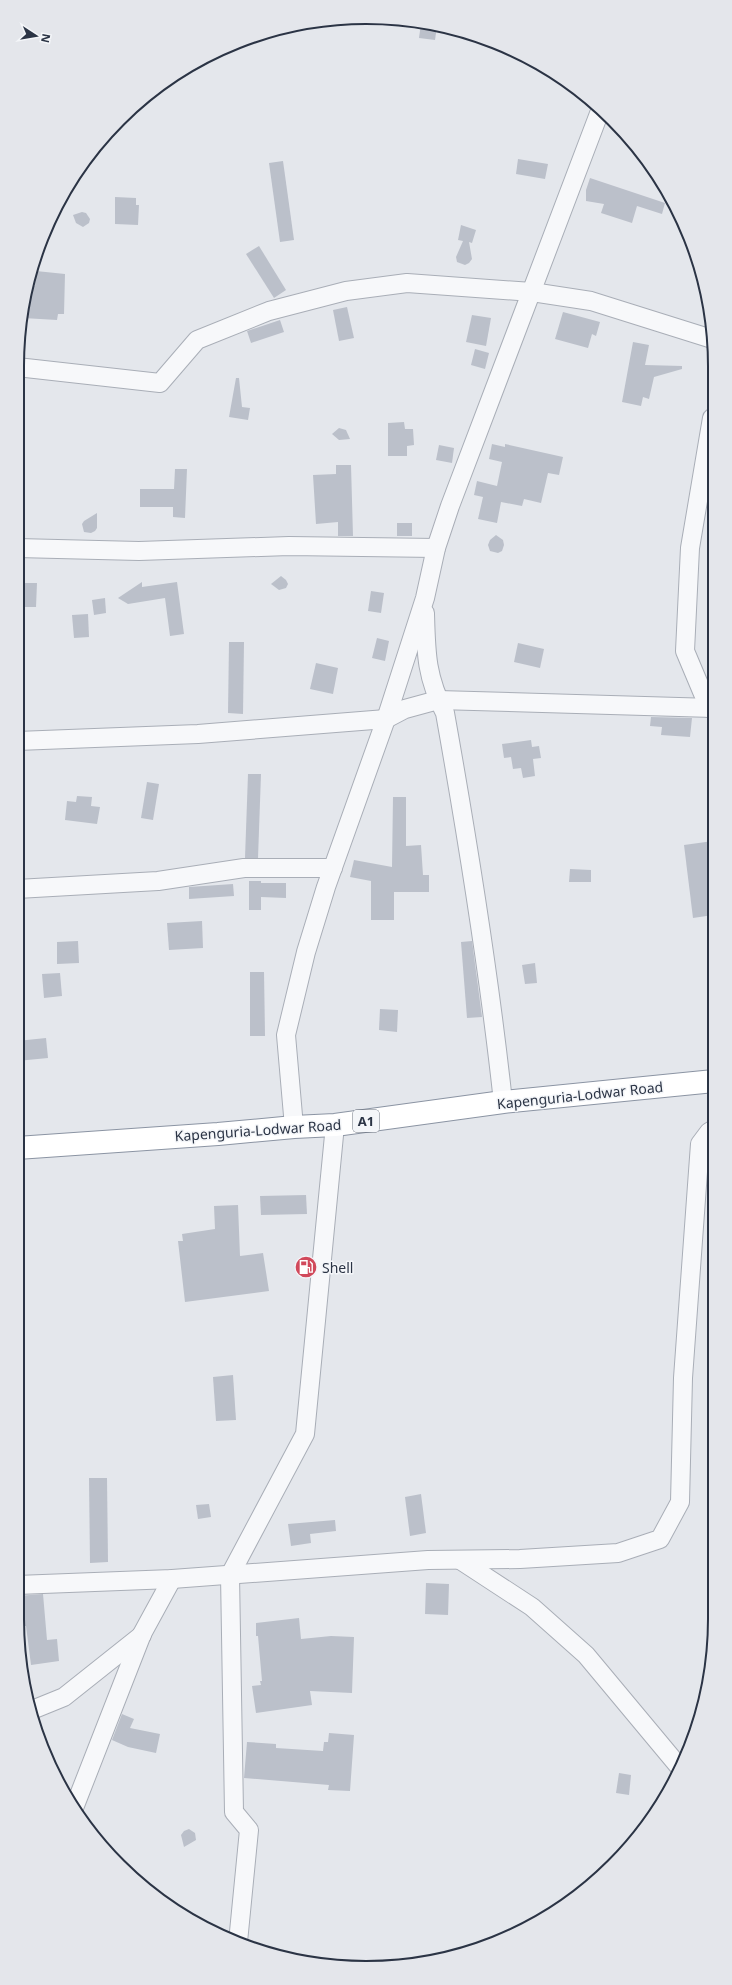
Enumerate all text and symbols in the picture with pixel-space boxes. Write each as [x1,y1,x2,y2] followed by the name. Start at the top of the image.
[16,16,56,56] north arrow
[38,32,55,44] text: N
[496,1077,664,1113] street label: Kapenguria-Lodwar Road
[353,1110,379,1132] road number: A1
[174,1115,342,1145] street label: Kapenguria-Lodwar Road
[293,1254,319,1280] fuel station icon: Shell
[322,1258,353,1277] place label: Shell

